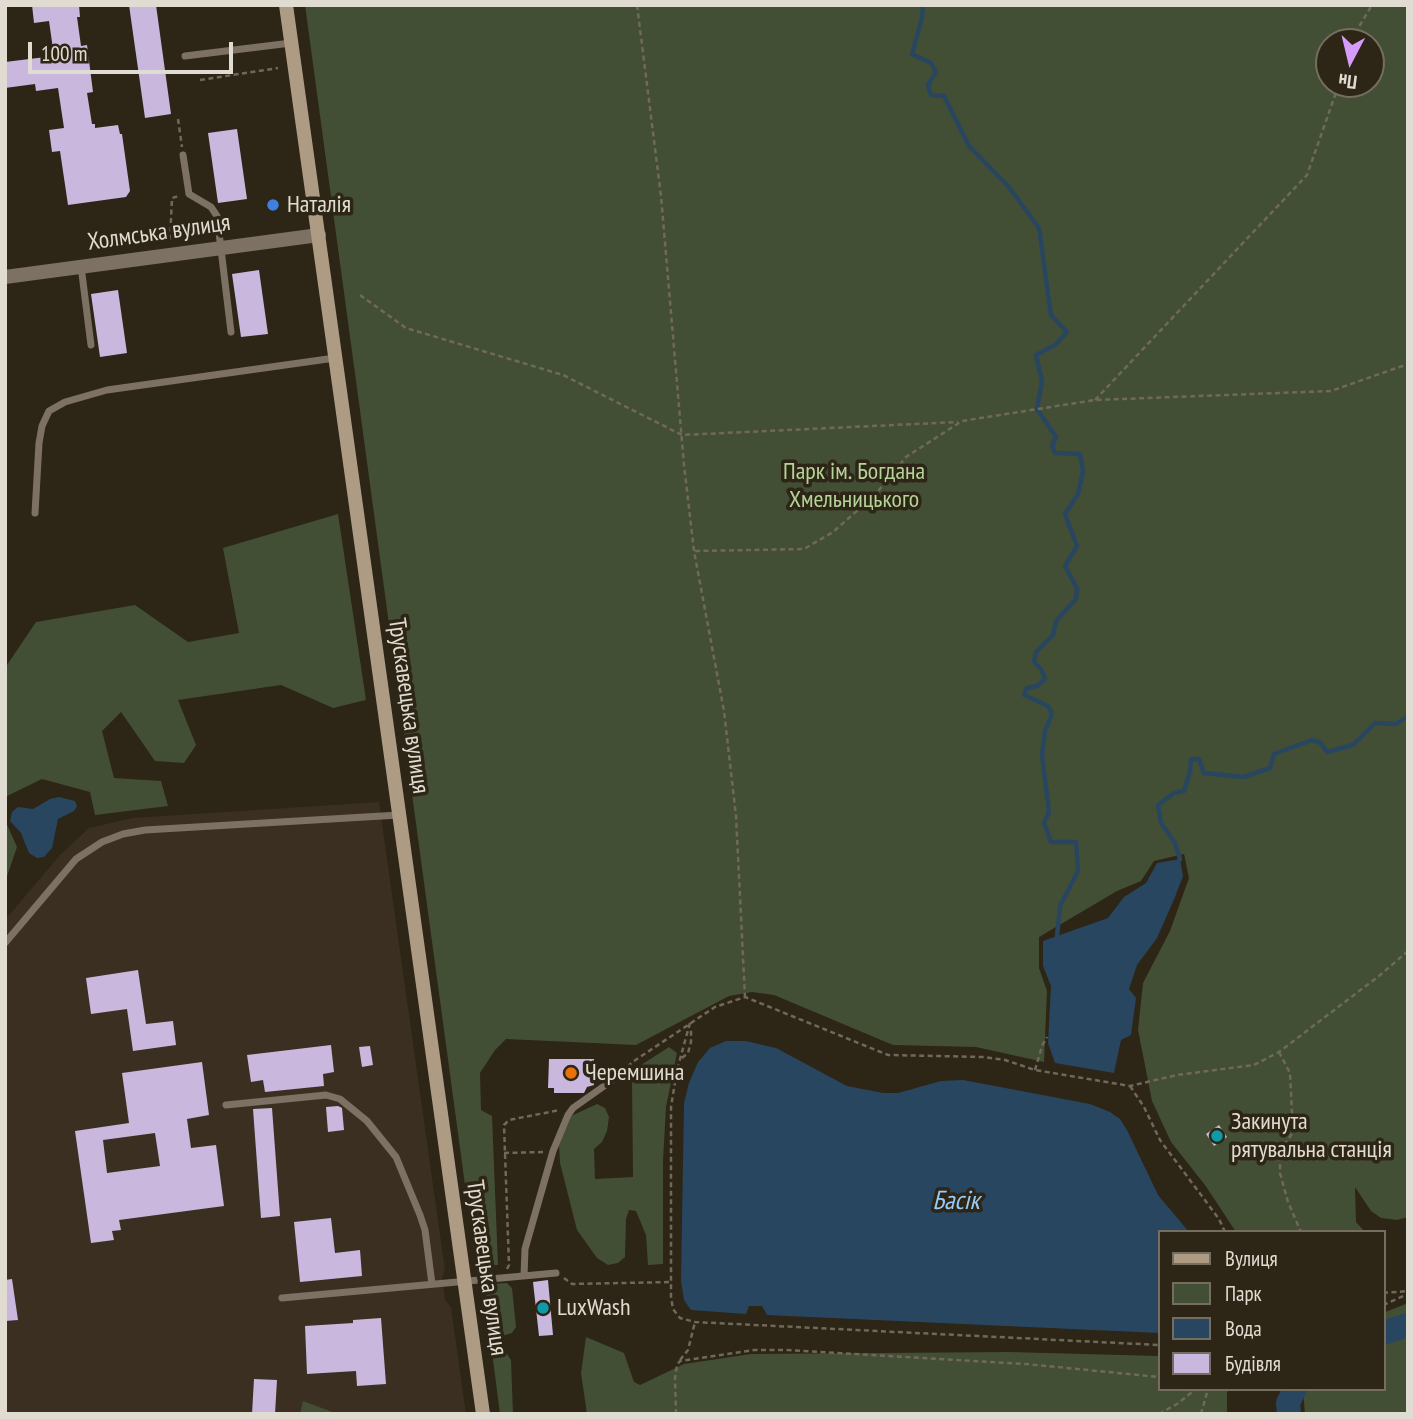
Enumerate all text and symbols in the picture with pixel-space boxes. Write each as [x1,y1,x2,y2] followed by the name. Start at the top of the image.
[32,28,236,72] scale bar
[1315,28,1385,98] north arrow
[41,40,87,67] text: 100 m
[1337,69,1358,95] text: Пн
[287,191,351,219] place label: Наталія
[265,197,281,213] marker: Наталія
[86,209,232,257] street label: Холмська вулиця
[783,458,925,514] park label: Парк ім. Богдана Хмельницького
[381,616,435,796] street label: Трускавецька вулиця
[585,1059,684,1087] place label: Черемшина
[563,1065,579,1081] marker: Черемшина
[1231,1108,1392,1164] place label: Закинута рятувальна станція
[1209,1128,1225,1144] marker: Закинута рятувальна станція
[459,1178,513,1358] street label: Трускавецька вулиця
[933,1186,979,1218] water label: Басік
[1158,1230,1385,1391] legend
[1225,1245,1278,1272] text: Вулиця
[1225,1280,1262,1307] text: Парк
[557,1294,631,1322] place label: LuxWash
[535,1300,551,1316] marker: LuxWash
[1225,1315,1262,1342] text: Вода
[1225,1350,1281,1377] text: Будівля

